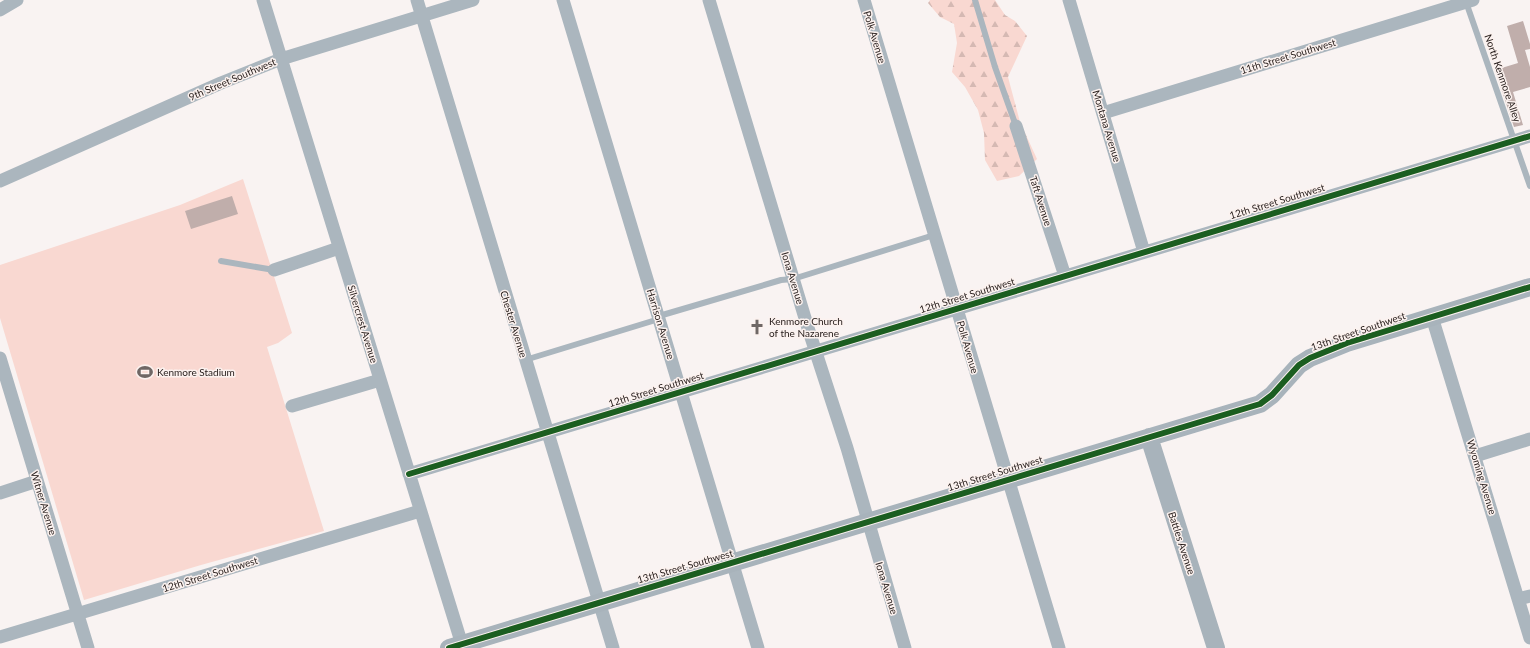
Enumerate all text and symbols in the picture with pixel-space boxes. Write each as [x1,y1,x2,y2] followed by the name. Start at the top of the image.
[861,9,889,65] street label: Polk Avenue
[1482,32,1524,124] street label: North Kenmore Alley
[1239,36,1337,76] street label: 11th Street Southwest
[187,55,278,103] street label: 9th Street Southwest
[1090,89,1124,163] street label: Montana Avenue
[1027,174,1055,228] street label: Taft Avenue
[1228,181,1326,221] street label: 12th Street Southwest
[779,250,807,306] street label: Iona Avenue
[918,275,1016,315] street label: 12th Street Southwest
[345,284,381,364] street label: Silvercrest Avenue
[645,287,677,361] street label: Harrison Avenue
[498,289,530,359] street label: Chester Avenue
[1309,309,1407,353] street label: 13th Street Southwest
[769,315,843,339] place label: Kenmore Church of the Nazarene
[748,318,766,336] church icon: Kenmore Church of the Nazarene
[955,319,981,375] street label: Polk Avenue
[136,363,154,381] sports icon: Kenmore Stadium
[157,366,235,378] place label: Kenmore Stadium
[607,369,705,409] street label: 12th Street Southwest
[1465,438,1499,516] street label: Wyoming Avenue
[946,453,1044,493] street label: 13th Street Southwest
[29,470,59,536] street label: Witner Avenue
[1166,510,1198,576] street label: Battles Avenue
[636,546,735,585] street label: 13th Street Southwest
[161,554,259,594] street label: 12th Street Southwest
[873,560,901,616] street label: Iona Avenue

